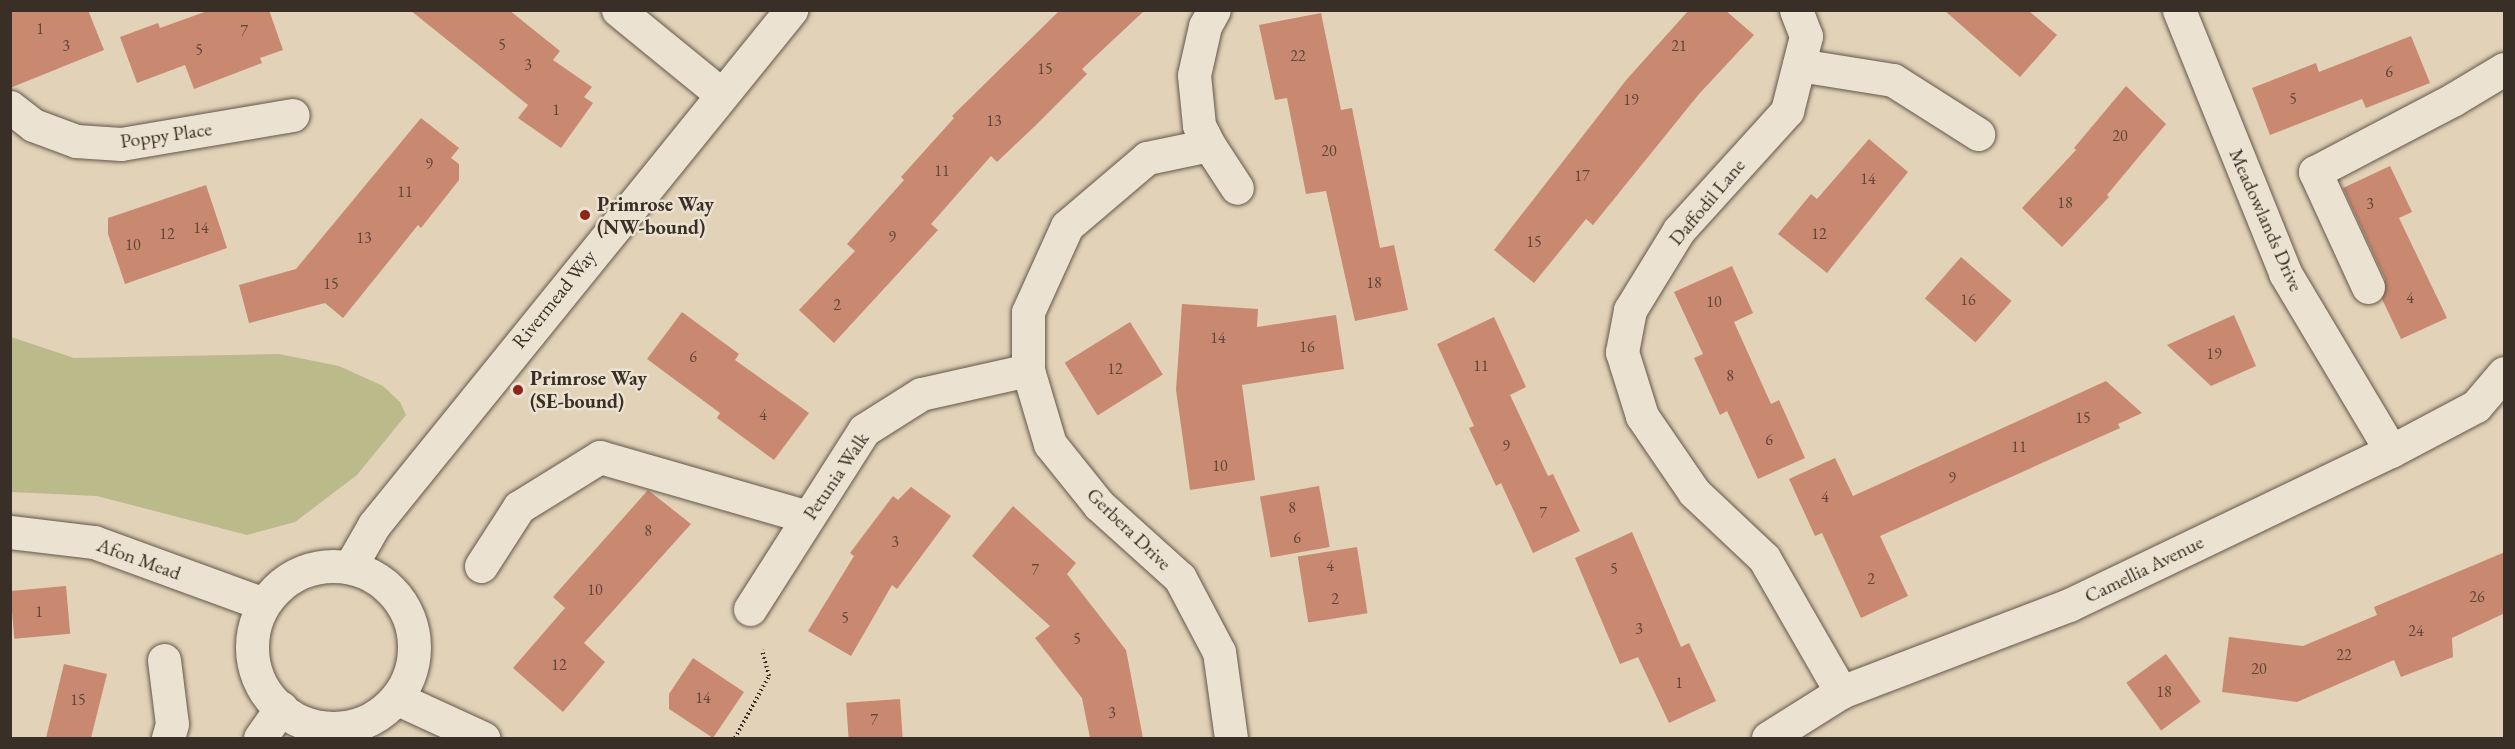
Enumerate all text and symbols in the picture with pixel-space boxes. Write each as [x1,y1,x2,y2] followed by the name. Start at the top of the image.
[36,19,44,39] house number: 1
[240,21,248,41] house number: 7
[498,35,506,55] house number: 5
[62,36,70,56] house number: 3
[1671,36,1687,56] house number: 21
[195,40,203,60] house number: 5
[1290,46,1306,66] house number: 22
[524,55,532,75] house number: 3
[1037,59,1053,79] house number: 15
[2385,62,2393,82] house number: 6
[2289,89,2297,109] house number: 5
[1623,90,1639,110] house number: 19
[552,100,560,120] house number: 1
[986,111,1002,131] house number: 13
[119,117,213,153] street label: Poppy Place
[2112,126,2128,146] house number: 20
[1321,141,1337,161] house number: 20
[2224,145,2308,295] street label: Meadowlands Drive
[425,154,433,174] house number: 9
[1664,154,1750,250] street label: Daffodil Lane
[934,161,950,181] house number: 11
[1574,166,1590,186] house number: 17
[1860,169,1876,189] house number: 14
[397,182,413,202] house number: 11
[597,192,714,239] place label: Primrose Way (NW-bound)
[2057,193,2073,213] house number: 18
[2366,194,2374,214] house number: 3
[578,208,592,222] marker: Primrose Way (NW-bound)
[193,218,209,238] house number: 14
[159,224,175,244] house number: 12
[1811,224,1827,244] house number: 12
[888,227,896,247] house number: 9
[356,228,372,248] house number: 13
[1526,232,1542,252] house number: 15
[125,235,141,255] house number: 10
[507,245,601,353] street label: Rivermead Way
[1366,273,1382,293] house number: 18
[323,274,339,294] house number: 15
[2406,288,2414,308] house number: 4
[1960,290,1976,310] house number: 16
[1706,292,1722,312] house number: 10
[833,295,841,315] house number: 2
[1210,328,1226,348] house number: 14
[1299,337,1315,357] house number: 16
[2206,344,2222,364] house number: 19
[689,347,697,367] house number: 6
[1473,356,1489,376] house number: 11
[1107,359,1123,379] house number: 12
[530,366,647,413] place label: Primrose Way (SE-bound)
[1726,366,1734,386] house number: 8
[511,383,525,397] marker: Primrose Way (SE-bound)
[759,405,767,425] house number: 4
[2075,408,2091,428] house number: 15
[798,428,874,524] street label: Petunia Walk
[1765,430,1773,450] house number: 6
[1502,436,1510,456] house number: 9
[2011,437,2027,457] house number: 11
[1212,456,1228,476] house number: 10
[1948,468,1956,488] house number: 9
[1082,483,1176,575] street label: Gerbera Drive
[1821,487,1829,507] house number: 4
[1288,498,1296,518] house number: 8
[1539,503,1547,523] house number: 7
[644,521,652,541] house number: 8
[1293,528,1301,548] house number: 6
[2081,530,2207,608] street label: Camellia Avenue
[891,532,899,552] house number: 3
[94,533,184,585] street label: Afon Mead
[1326,556,1334,576] house number: 4
[1610,559,1618,579] house number: 5
[1031,560,1039,580] house number: 7
[1867,569,1875,589] house number: 2
[587,580,603,600] house number: 10
[2469,587,2485,607] house number: 26
[1331,589,1339,609] house number: 2
[35,602,43,622] house number: 1
[841,608,849,628] house number: 5
[1635,619,1643,639] house number: 3
[2408,621,2424,641] house number: 24
[1073,629,1081,649] house number: 5
[2336,645,2352,665] house number: 22
[551,655,567,675] house number: 12
[2251,659,2267,679] house number: 20
[1675,673,1683,693] house number: 1
[2156,682,2172,702] house number: 18
[695,688,711,708] house number: 14
[70,690,86,710] house number: 15
[1108,703,1116,723] house number: 3
[870,710,878,730] house number: 7

